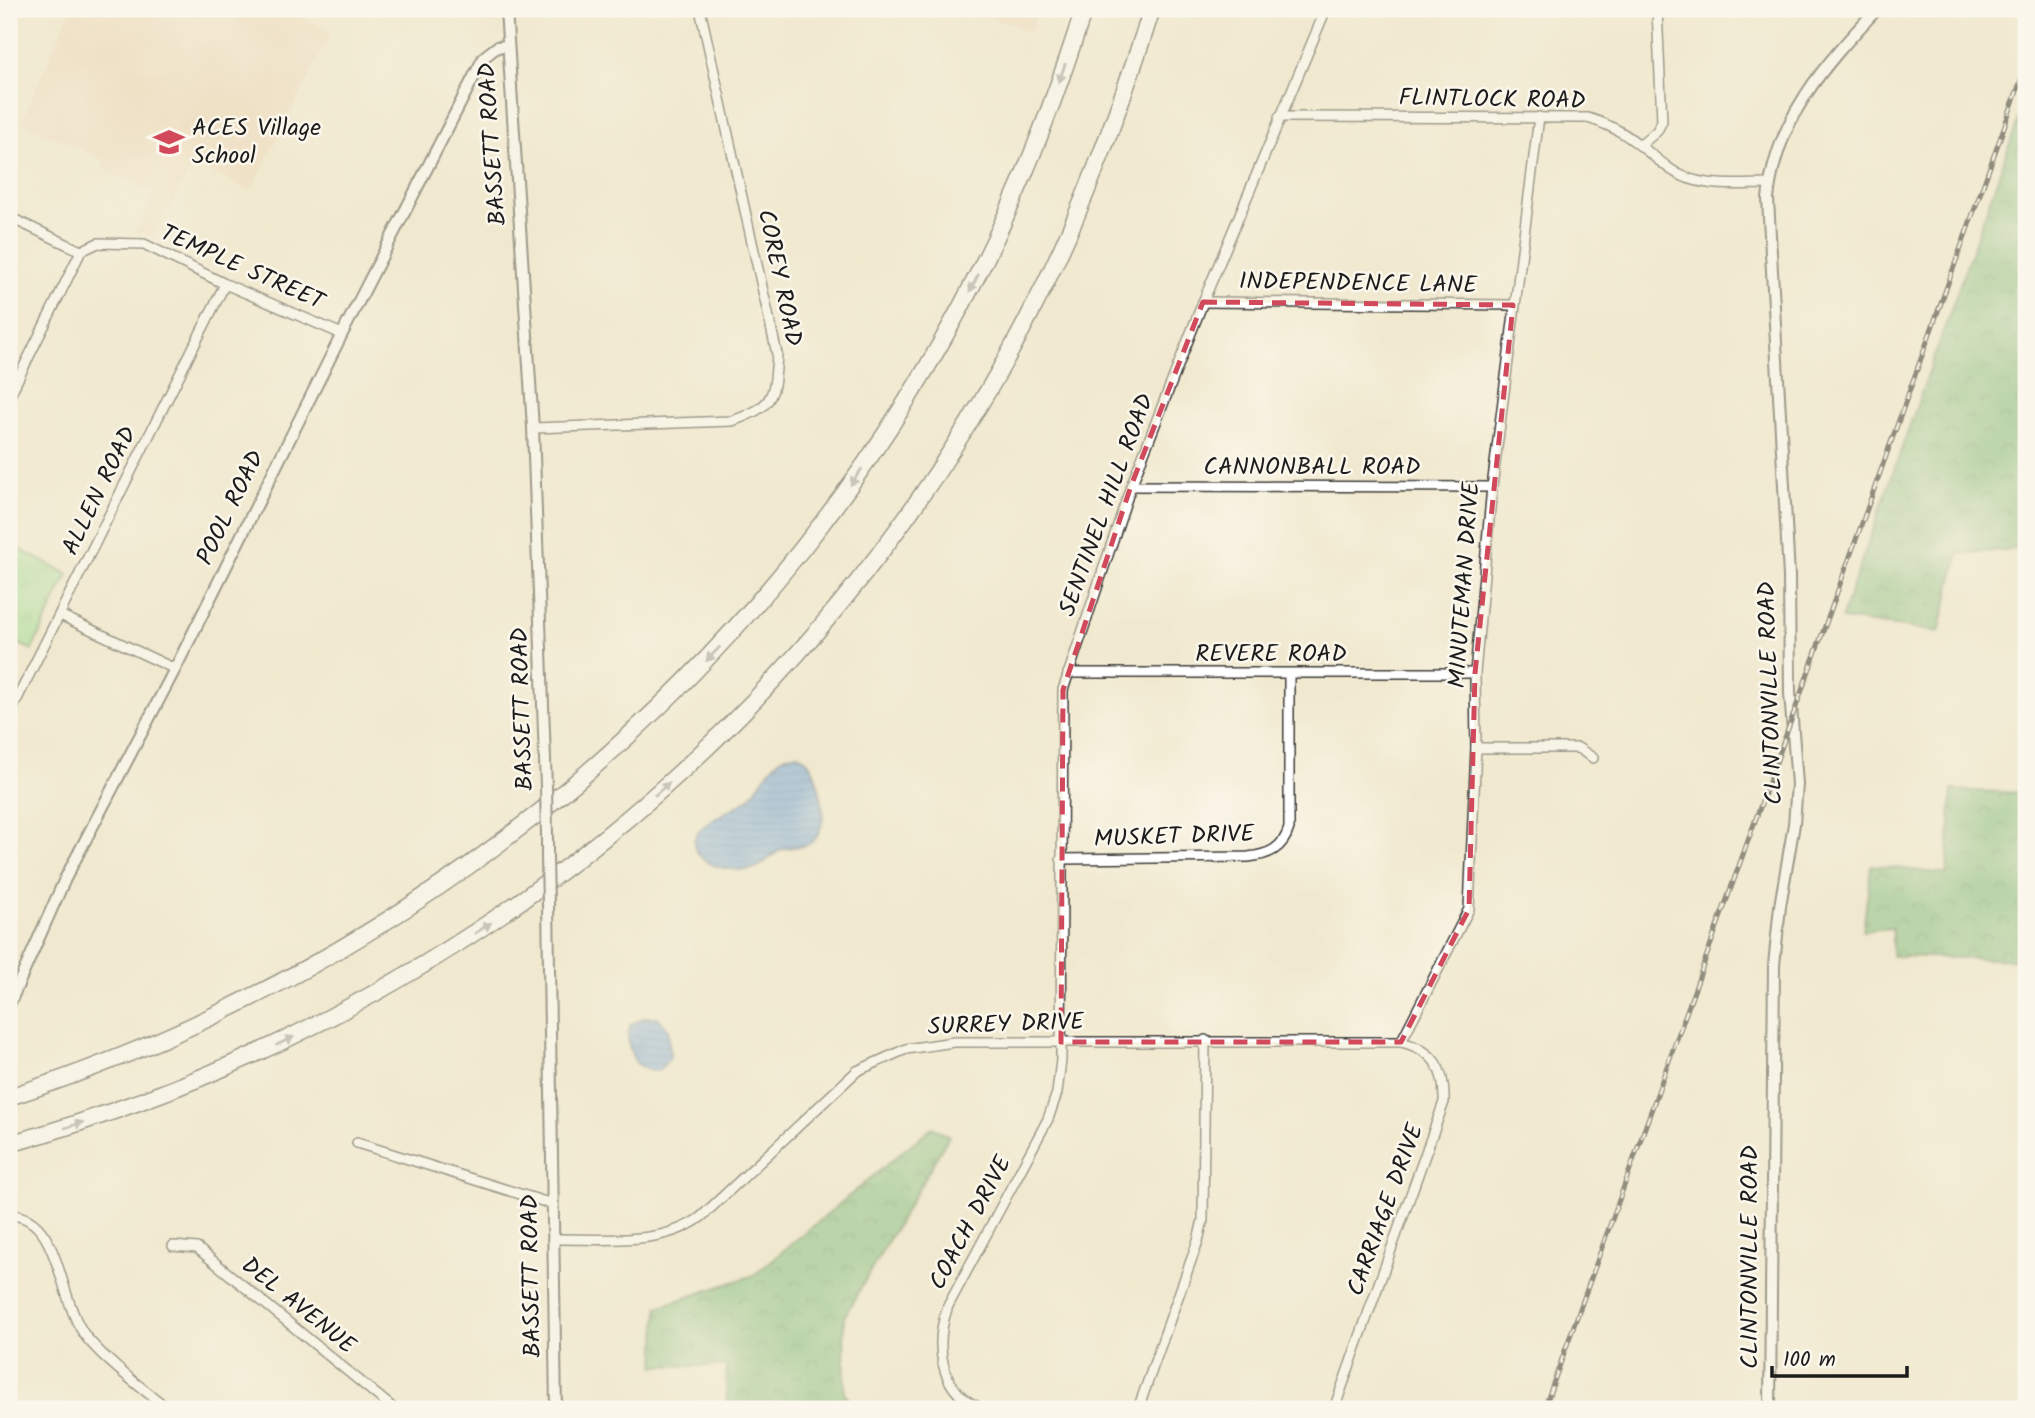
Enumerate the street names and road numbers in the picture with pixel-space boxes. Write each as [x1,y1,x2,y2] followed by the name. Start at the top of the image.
[468,61,518,227] street label: BASSETT ROAD
[1398,79,1586,121] street label: FLINTLOCK ROAD
[745,206,813,350] street label: COREY ROAD
[154,214,332,323] street label: TEMPLE STREET
[1239,262,1478,306] street label: INDEPENDENCE LANE
[1049,388,1165,622] street label: SENTINEL HILL ROAD
[52,420,148,562] street label: ALLEN ROAD
[186,444,276,572] street label: POOL ROAD
[1204,448,1420,487] street label: CANNONBALL ROAD
[1438,479,1492,690] street label: MINUTEMAN DRIVE
[1748,580,1794,806] street label: CLINTONVILLE ROAD
[501,627,545,791] street label: BASSETT ROAD
[1195,635,1347,674] street label: REVERE ROAD
[1093,815,1256,859] street label: MUSKET DRIVE
[927,1003,1086,1047] street label: SURREY DRIVE
[1337,1117,1436,1302] street label: CARRIAGE DRIVE
[1731,1145,1770,1369] street label: CLINTONVILLE ROAD
[919,1148,1023,1297] street label: COACH DRIVE
[511,1194,553,1358] street label: BASSETT ROAD
[232,1247,365,1365] street label: DEL AVENUE

